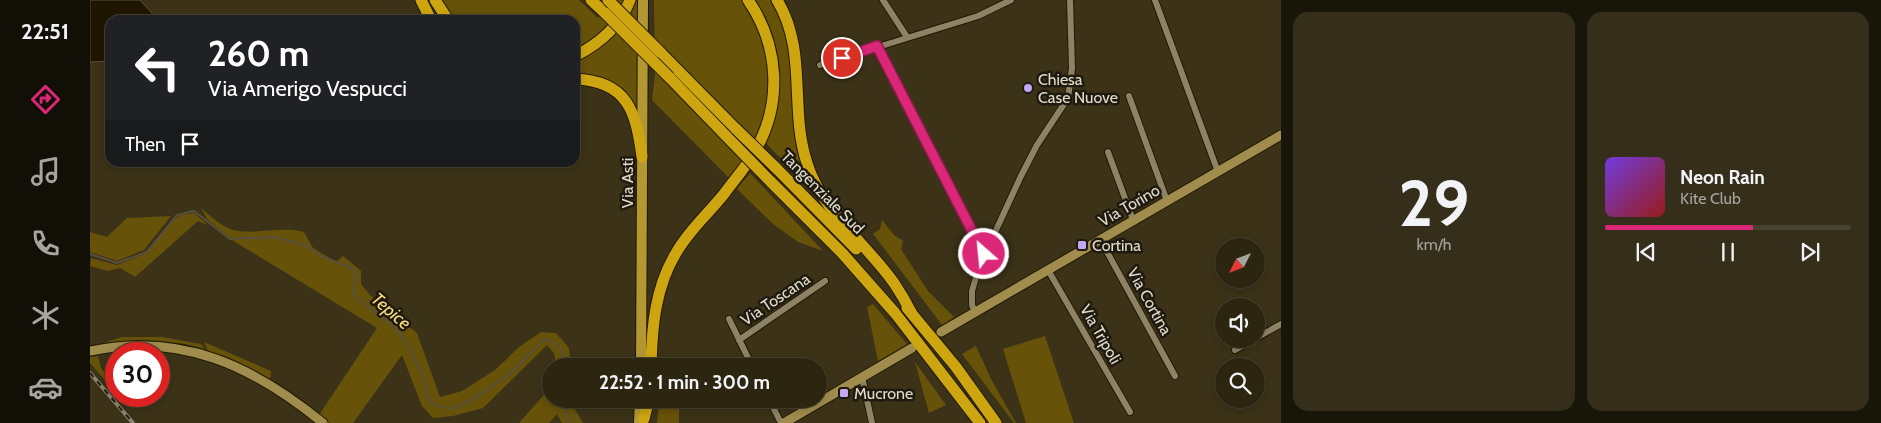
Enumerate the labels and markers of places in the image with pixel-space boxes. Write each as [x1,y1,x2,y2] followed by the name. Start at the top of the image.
[821,37,863,79] pin
[1038,70,1118,107] place label: Chiesa Case Nuove
[1022,82,1034,94] marker: Chiesa Case Nuove
[1092,236,1141,255] place label: Cortina
[1076,239,1088,251] marker: Cortina
[854,384,913,403] place label: Mucrone
[838,387,850,399] marker: Mucrone

